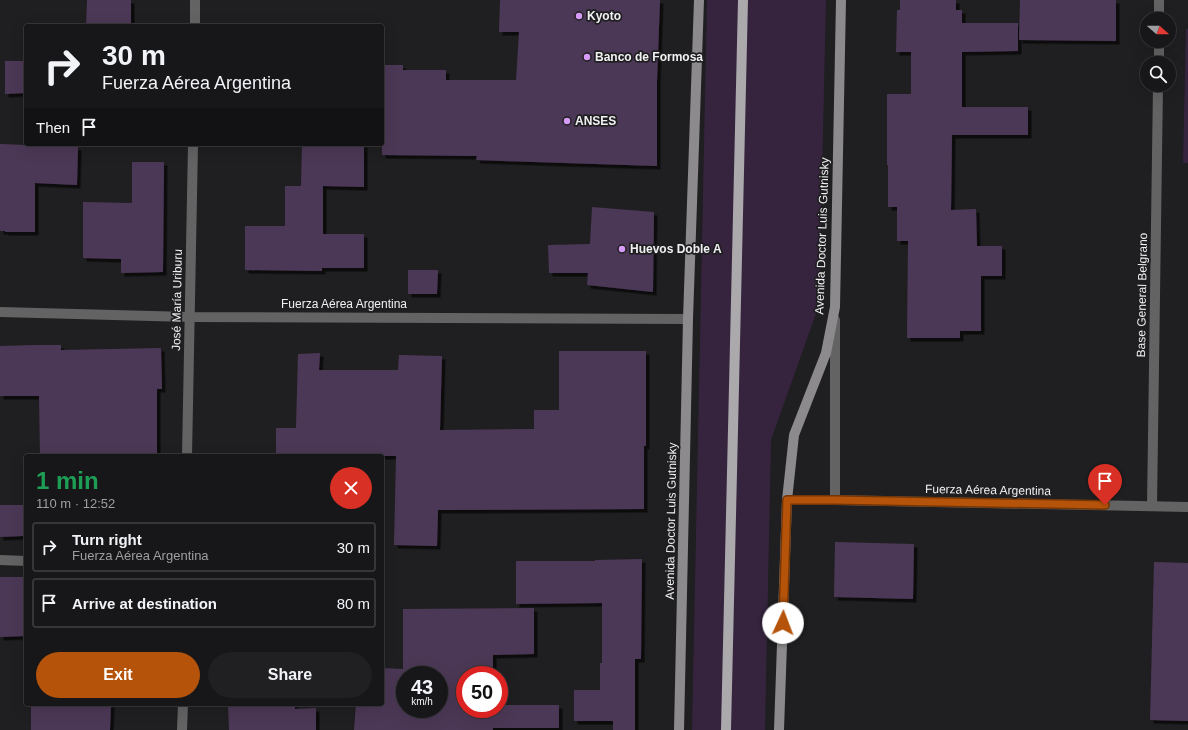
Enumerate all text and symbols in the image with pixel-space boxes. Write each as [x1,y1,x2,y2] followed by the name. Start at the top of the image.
[587,9,621,23] place label: Kyoto
[574,11,584,21] marker: Kyoto
[1140,12,1176,48] north arrow
[1140,12,1176,92] map controls
[36,40,88,92] icon: right
[102,40,166,71] text: 30 m
[595,50,703,64] place label: Banco de Formosa
[582,52,592,62] marker: Banco de Formosa
[1140,56,1176,92] button: search
[102,73,291,93] text: Fuerza Aérea Argentina
[575,114,616,128] place label: ANSES
[78,116,100,138] icon: arrive
[562,116,572,126] marker: ANSES
[36,119,70,136] text: Then
[812,157,832,315] street label: Avenida Doctor Luis Gutnisky
[1134,232,1150,357] street label: Base General Belgrano
[630,242,722,256] place label: Huevos Doble A
[617,244,627,254] marker: Huevos Doble A
[169,249,185,351] street label: José María Uriburu
[281,297,407,311] street label: Fuerza Aérea Argentina
[663,442,679,600] street label: Avenida Doctor Luis Gutnisky
[1088,464,1122,505] pin
[36,467,99,494] text: 1 min
[330,467,372,509] button: close
[1094,470,1116,492] icon: arrive
[925,482,1051,498] street label: Fuerza Aérea Argentina
[36,496,115,511] text: 110 m · 12:52
[72,531,142,548] text: Turn right
[38,536,60,558] icon: right
[337,539,370,556] text: 30 m
[72,548,209,563] text: Fuerza Aérea Argentina
[38,592,60,614] icon: arrive
[72,595,217,612] text: Arrive at destination
[337,595,370,612] text: 80 m
[762,602,804,644] position arrow
[36,652,200,698] button: Exit
[208,652,372,698] button: Share
[456,666,508,718] speed limit sign: 50
[411,676,433,698] text: 43
[411,696,433,707] text: km/h

